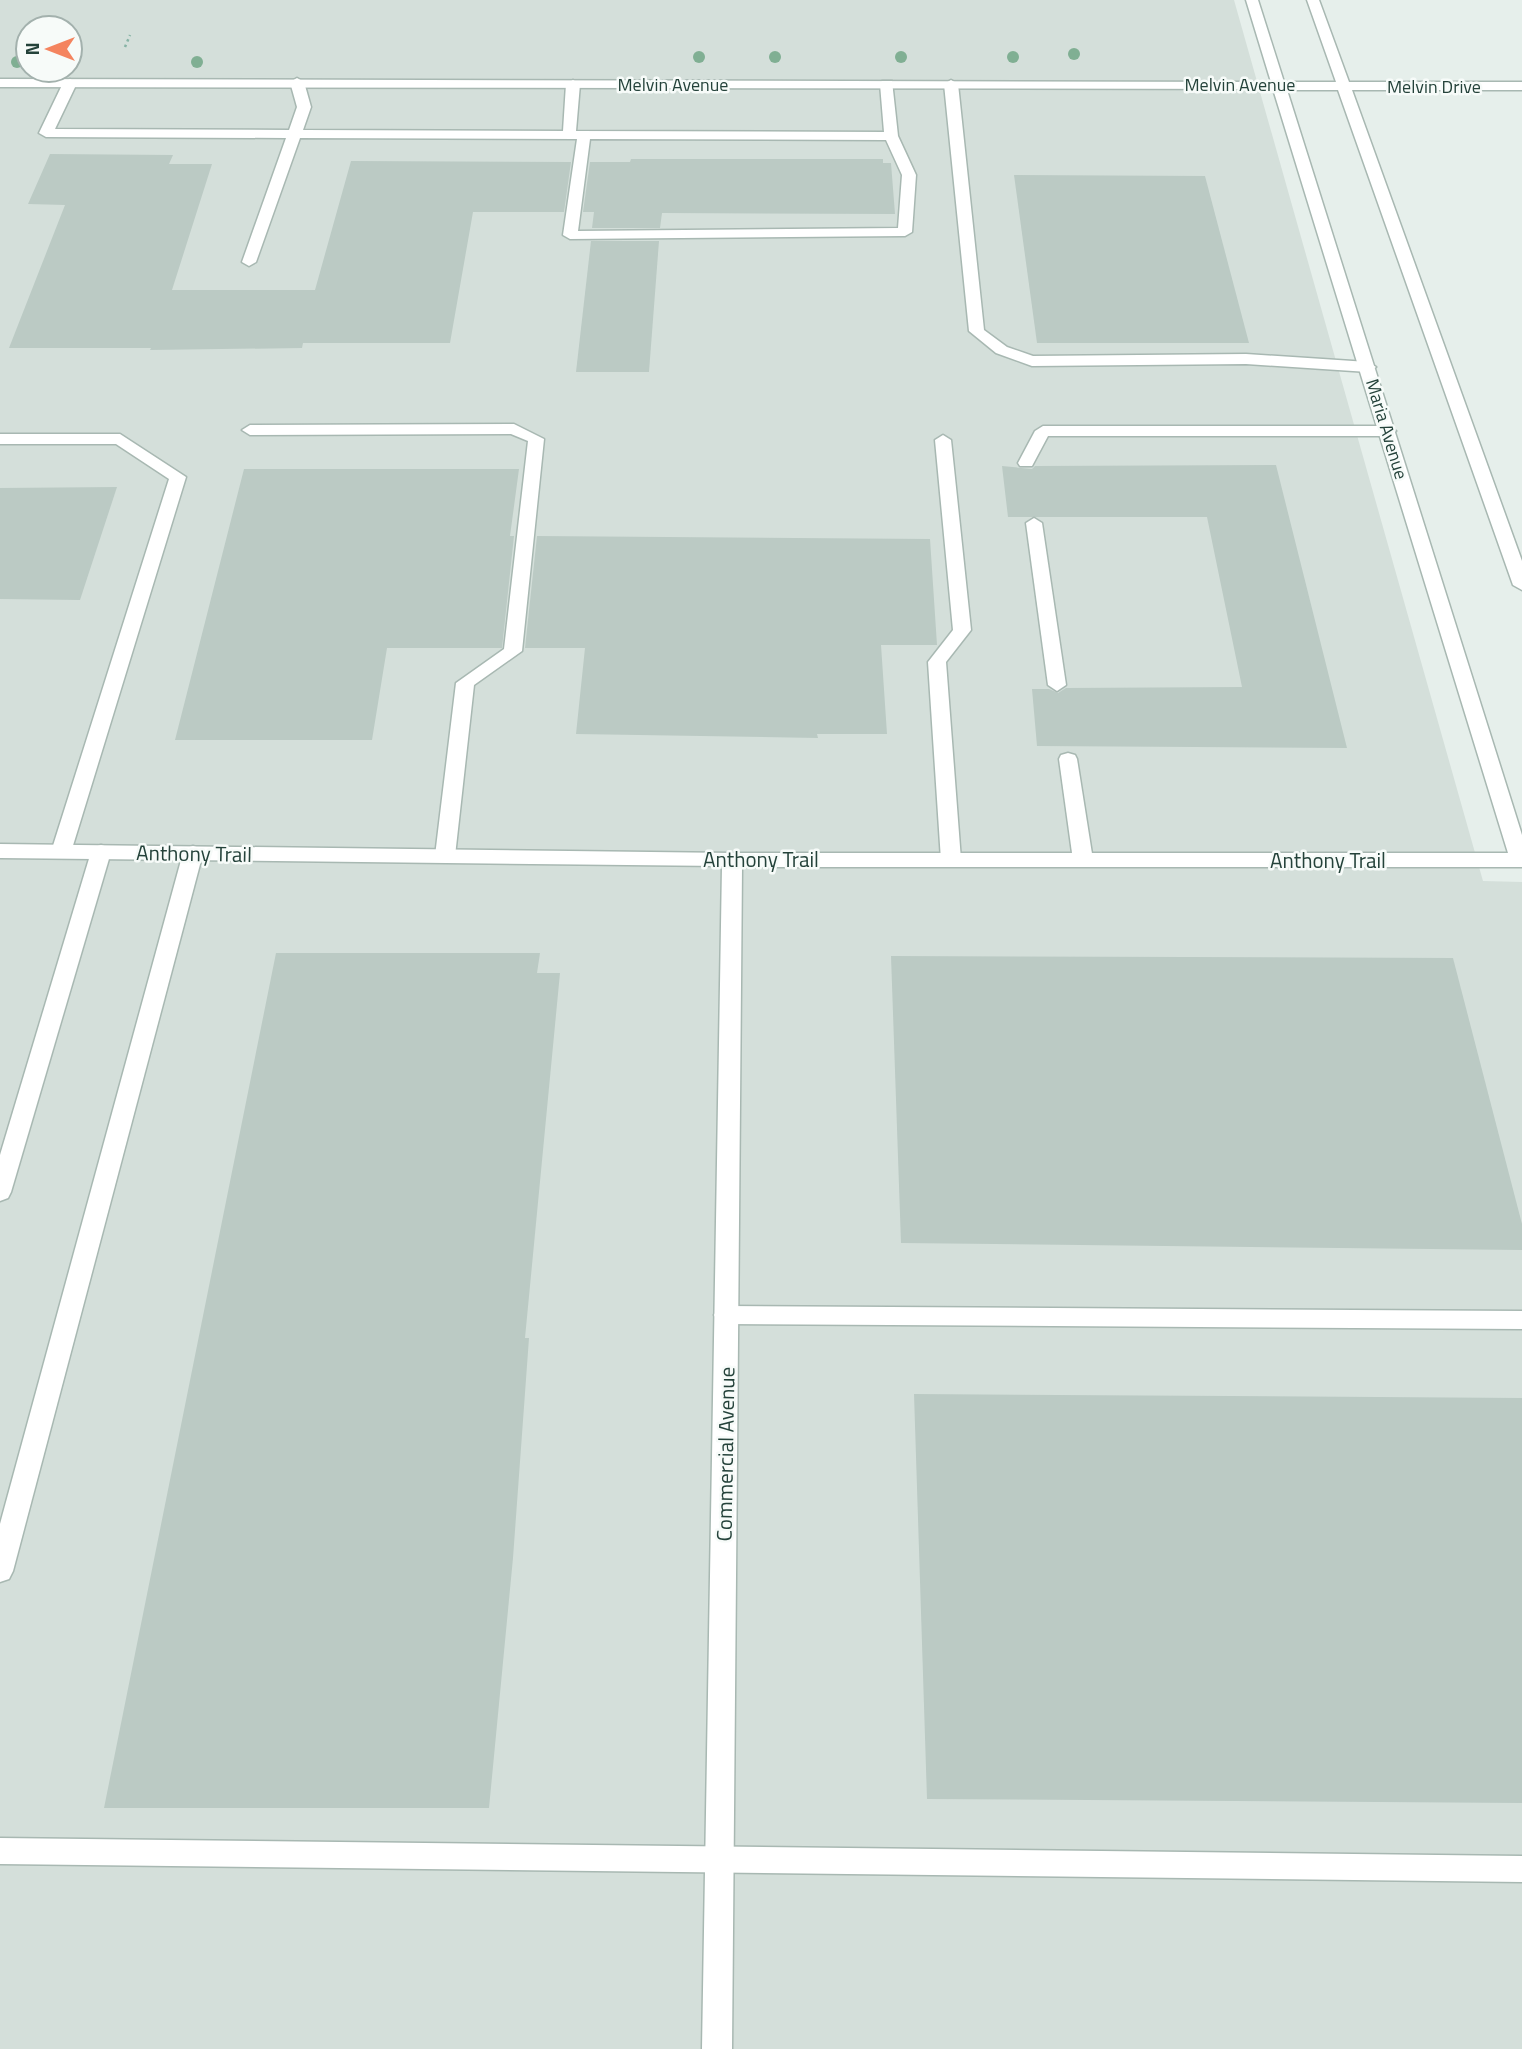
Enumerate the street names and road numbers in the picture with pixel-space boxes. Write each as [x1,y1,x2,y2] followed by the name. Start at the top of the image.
[618,71,728,98] street label: Melvin Avenue
[1185,71,1295,98] street label: Melvin Avenue
[1387,73,1481,100] street label: Melvin Drive
[1359,376,1415,482] street label: Maria Avenue
[136,836,252,870] street label: Anthony Trail
[703,843,819,875] street label: Anthony Trail
[1270,844,1386,876] street label: Anthony Trail
[707,1366,743,1542] street label: Commercial Avenue

